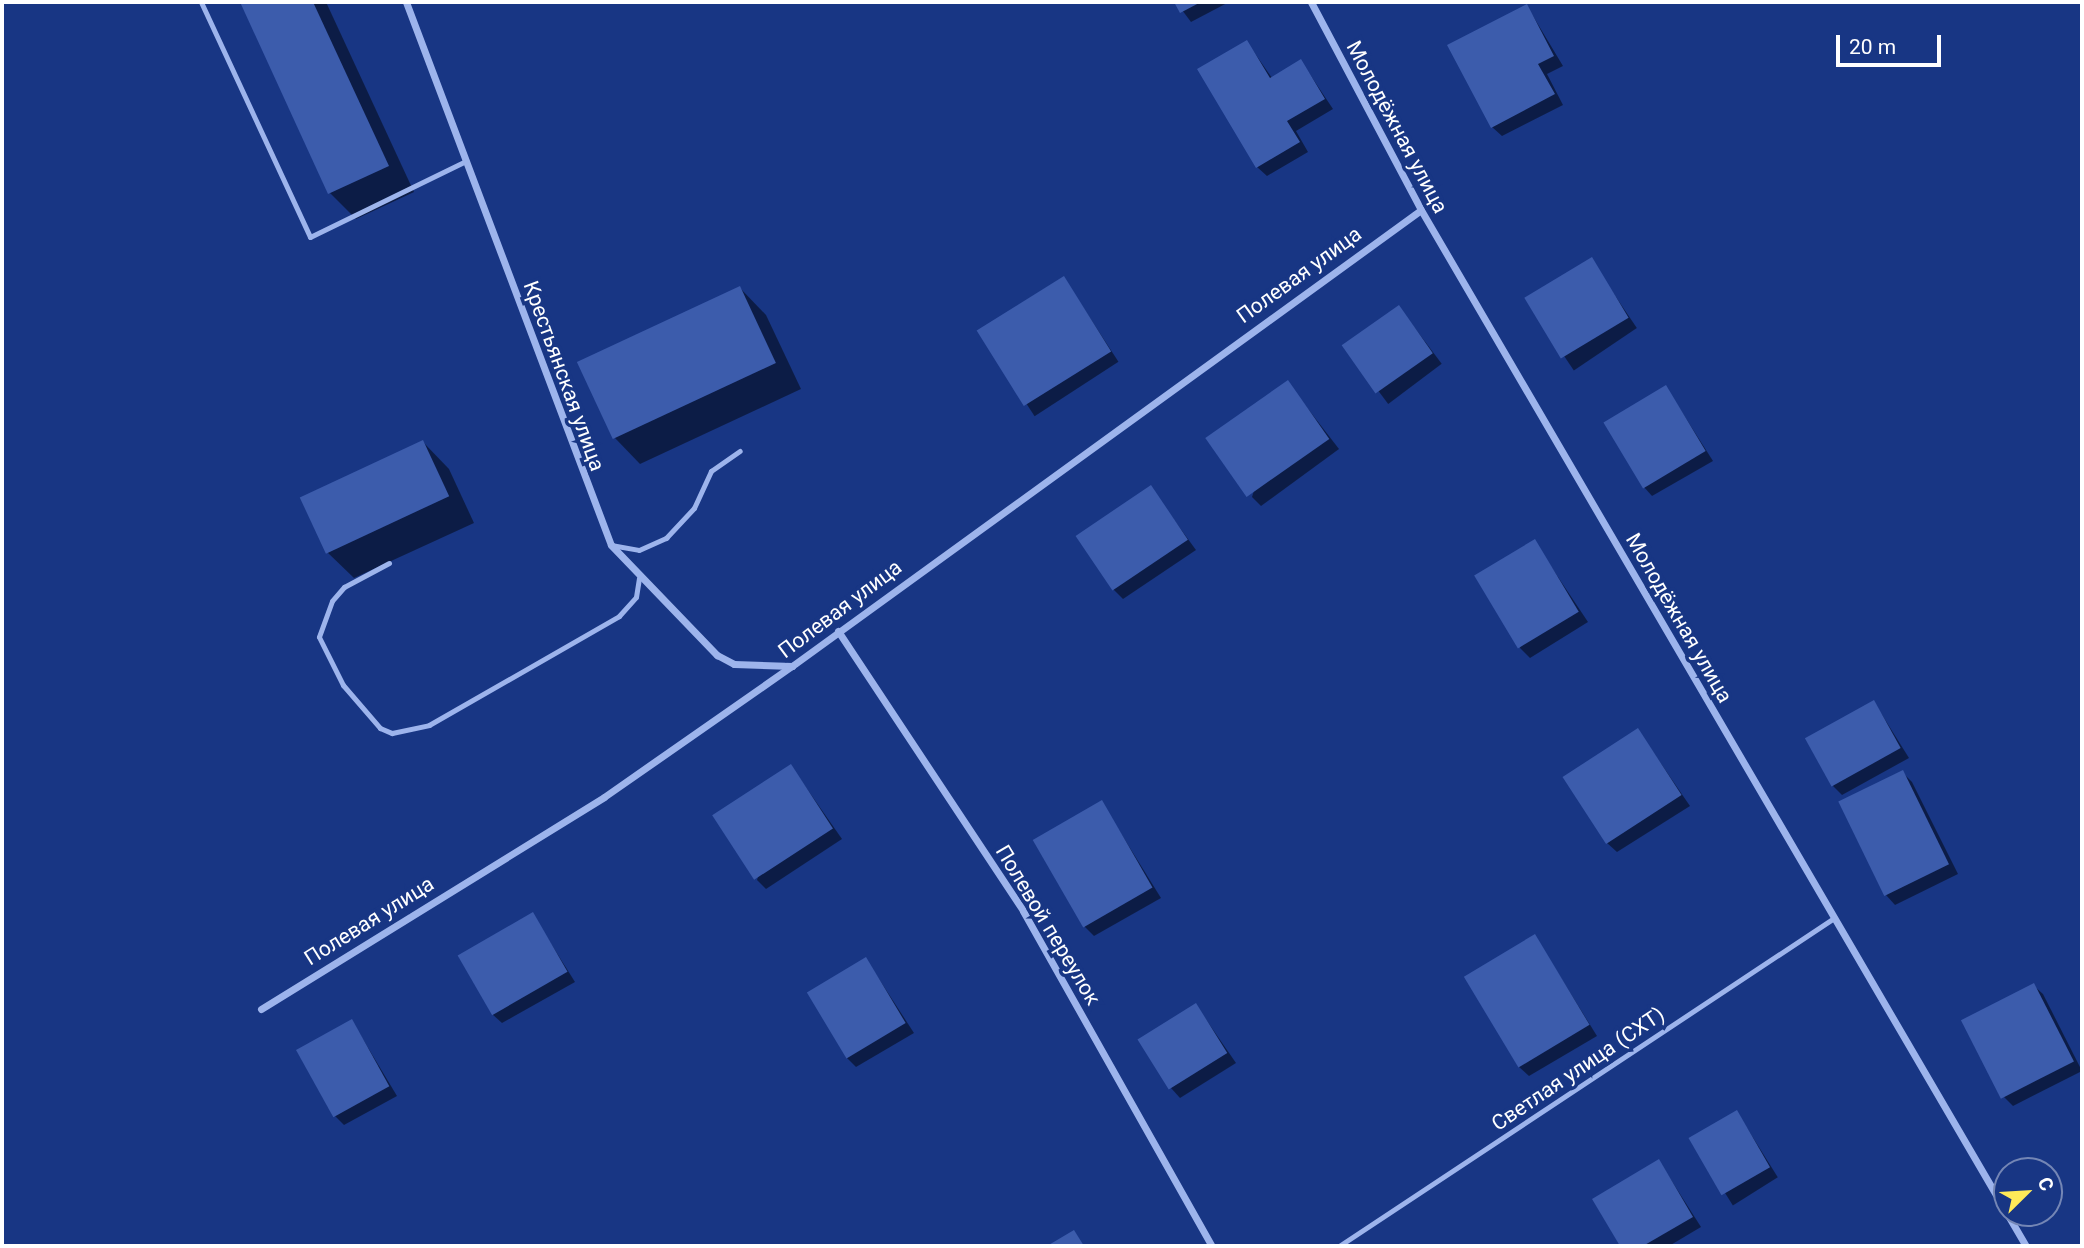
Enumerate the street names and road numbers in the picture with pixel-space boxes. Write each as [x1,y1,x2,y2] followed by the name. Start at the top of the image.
[1341,37,1453,217] street label: Молодёжная улица
[1232,221,1366,329] street label: Полевая улица
[518,278,610,474] street label: Крестьянская улица
[1620,529,1738,707] street label: Молодёжная улица
[773,554,907,664] street label: Полевая улица
[990,840,1106,1010] street label: Полевой переулок
[300,871,438,971] street label: Полевая улица
[1487,1002,1669,1136] street label: Светлая улица (СХТ)

